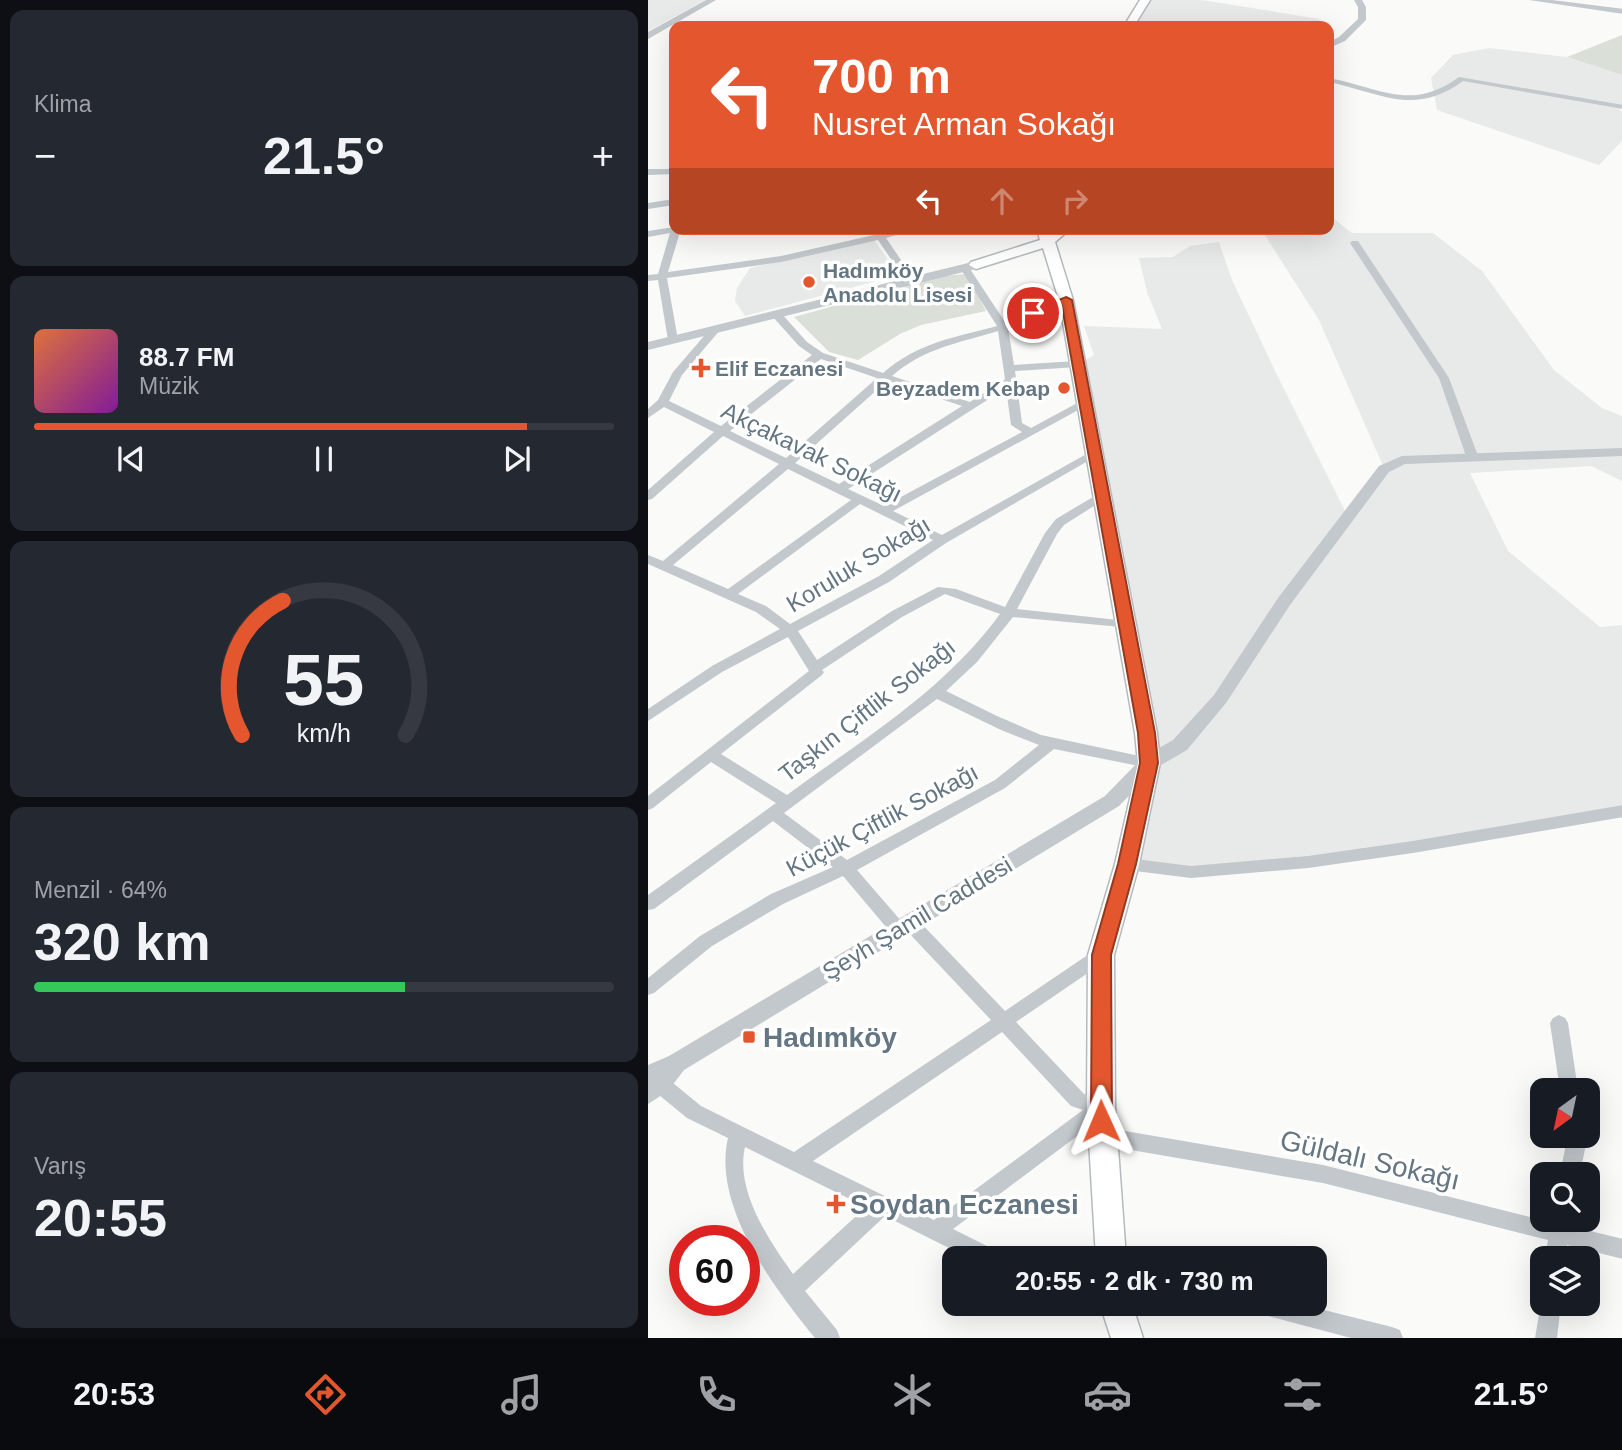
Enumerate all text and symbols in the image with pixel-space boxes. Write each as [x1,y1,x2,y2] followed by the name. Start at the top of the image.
[697,49,788,140] icon: left
[812,49,951,103] text: 700 m
[34,91,92,117] text: Klima
[812,106,1116,142] text: Nusret Arman Sokağı
[263,127,385,185] text: 21.5°
[34,135,56,177] text: −
[592,135,614,177] text: +
[910,182,948,220] icon: left
[983,182,1021,220] icon: ahead
[1056,182,1094,220] icon: right
[823,259,972,306] place label: Hadımköy Anadolu Lisesi
[801,274,817,290] marker: Hadımköy Anadolu Lisesi
[1003,283,1063,343] pin
[1014,294,1052,332] icon: arrive
[139,342,234,372] text: 88.7 FM
[715,357,843,380] place label: Elif Eczanesi
[693,360,709,376] marker: Elif Eczanesi
[139,373,199,399] text: Müzik
[876,377,1050,400] place label: Beyzadem Kebap
[1056,380,1072,396] marker: Beyzadem Kebap
[717,397,907,507] street label: Akçakavak Sokağı
[112,440,150,478] icon: previous
[305,440,343,478] icon: pause
[498,440,536,478] icon: next
[781,511,935,617] street label: Koruluk Sokağı
[774,633,960,787] street label: Taşkın Çiftlik Sokağı
[284,639,364,720] text: 55
[297,719,351,747] text: km/h
[781,758,983,882] street label: Küçük Çiftlik Sokağı
[817,851,1017,985] street label: Şeyh Şamil Caddesi
[34,877,167,903] text: Menzil · 64%
[34,913,210,971] text: 320 km
[763,1022,897,1053] place label: Hadımköy
[741,1029,757,1045] marker: Hadımköy
[1530,1078,1600,1148] north arrow
[1530,1078,1600,1316] map controls
[1064,1084,1138,1158] position arrow
[1277,1124,1463,1196] street label: Güldalı Sokağı
[34,1153,86,1179] text: Varış
[1530,1162,1600,1232] button: search
[34,1189,167,1247] text: 20:55
[850,1189,1079,1220] place label: Soydan Eczanesi
[828,1196,844,1212] marker: Soydan Eczanesi
[669,1225,760,1316] speed limit sign: 60
[1530,1246,1600,1316] button: layers
[1015,1266,1254,1296] text: 20:55 · 2 dk · 730 m
[301,1370,350,1419] icon: directions
[497,1370,546,1419] icon: music
[692,1370,741,1419] icon: phone
[888,1370,937,1419] icon: climate
[1083,1370,1132,1419] icon: car
[1278,1370,1327,1419] icon: filters
[73,1376,155,1412] text: 20:53
[1474,1376,1549,1412] text: 21.5°

